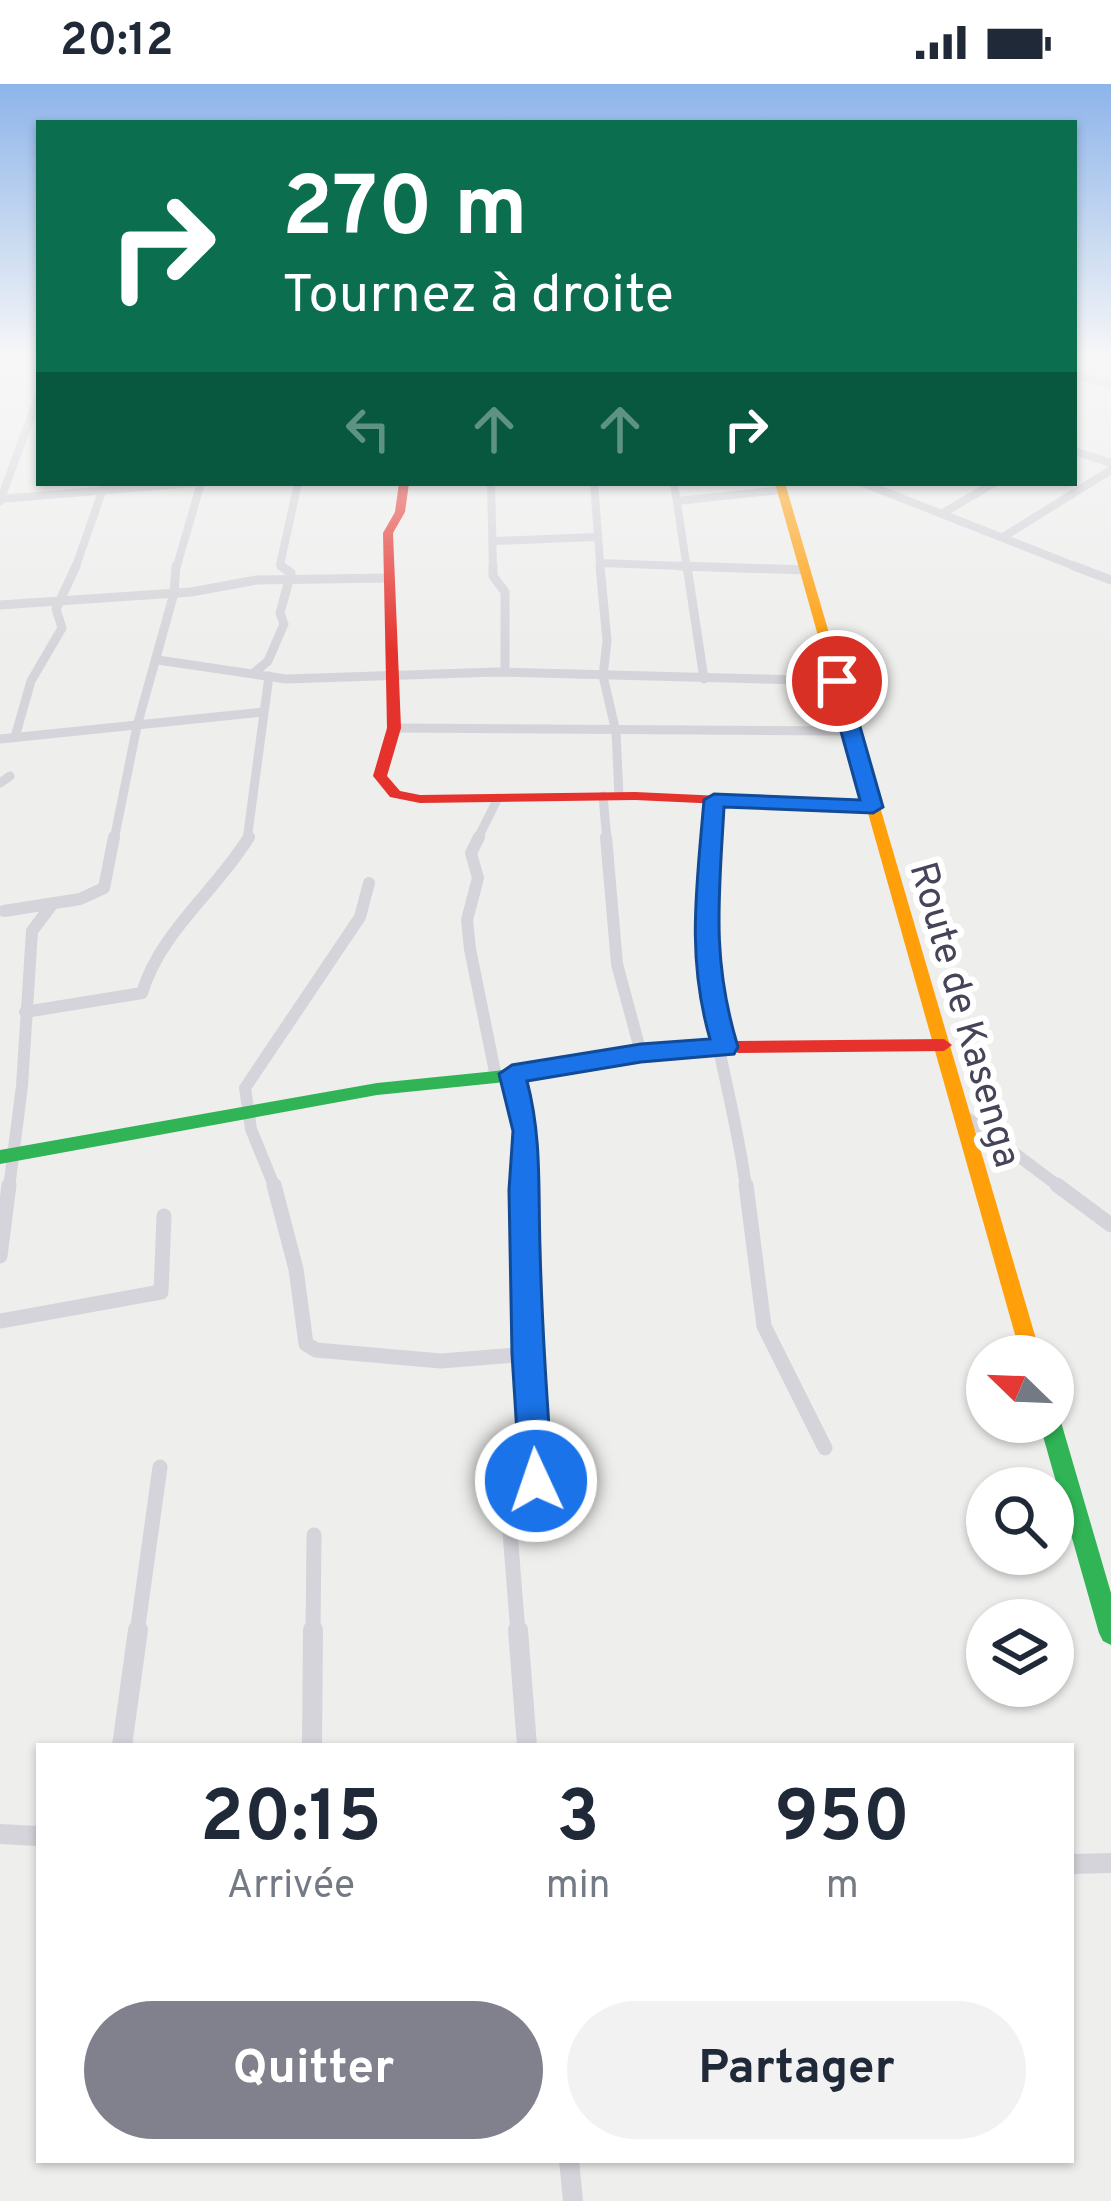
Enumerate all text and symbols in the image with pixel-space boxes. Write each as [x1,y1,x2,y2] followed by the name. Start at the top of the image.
[60,14,174,71] text: 20:12
[282,159,528,265] text: 270 m
[84,168,240,324] icon: right
[282,263,674,332] text: Tournez à droite
[335,396,401,462] icon: left
[461,396,527,462] icon: ahead
[587,396,653,462] icon: ahead
[713,396,779,462] icon: right
[786,630,888,732] pin
[804,648,870,714] icon: arrive
[896,857,1030,1174] street label: Route de Kasenga
[966,1335,1074,1443] north arrow
[966,1335,1074,1707] map controls
[473,1418,599,1544] position arrow
[966,1467,1074,1575] button: search
[966,1599,1074,1707] button: layers
[200,1775,382,1867] text: 20:15
[557,1775,600,1867] text: 3
[775,1775,910,1867] text: 950
[227,1863,355,1912] text: Arrivée
[546,1863,611,1912] text: min
[826,1863,859,1912] text: m
[84,2001,543,2139] button: Quitter
[567,2001,1026,2139] button: Partager

